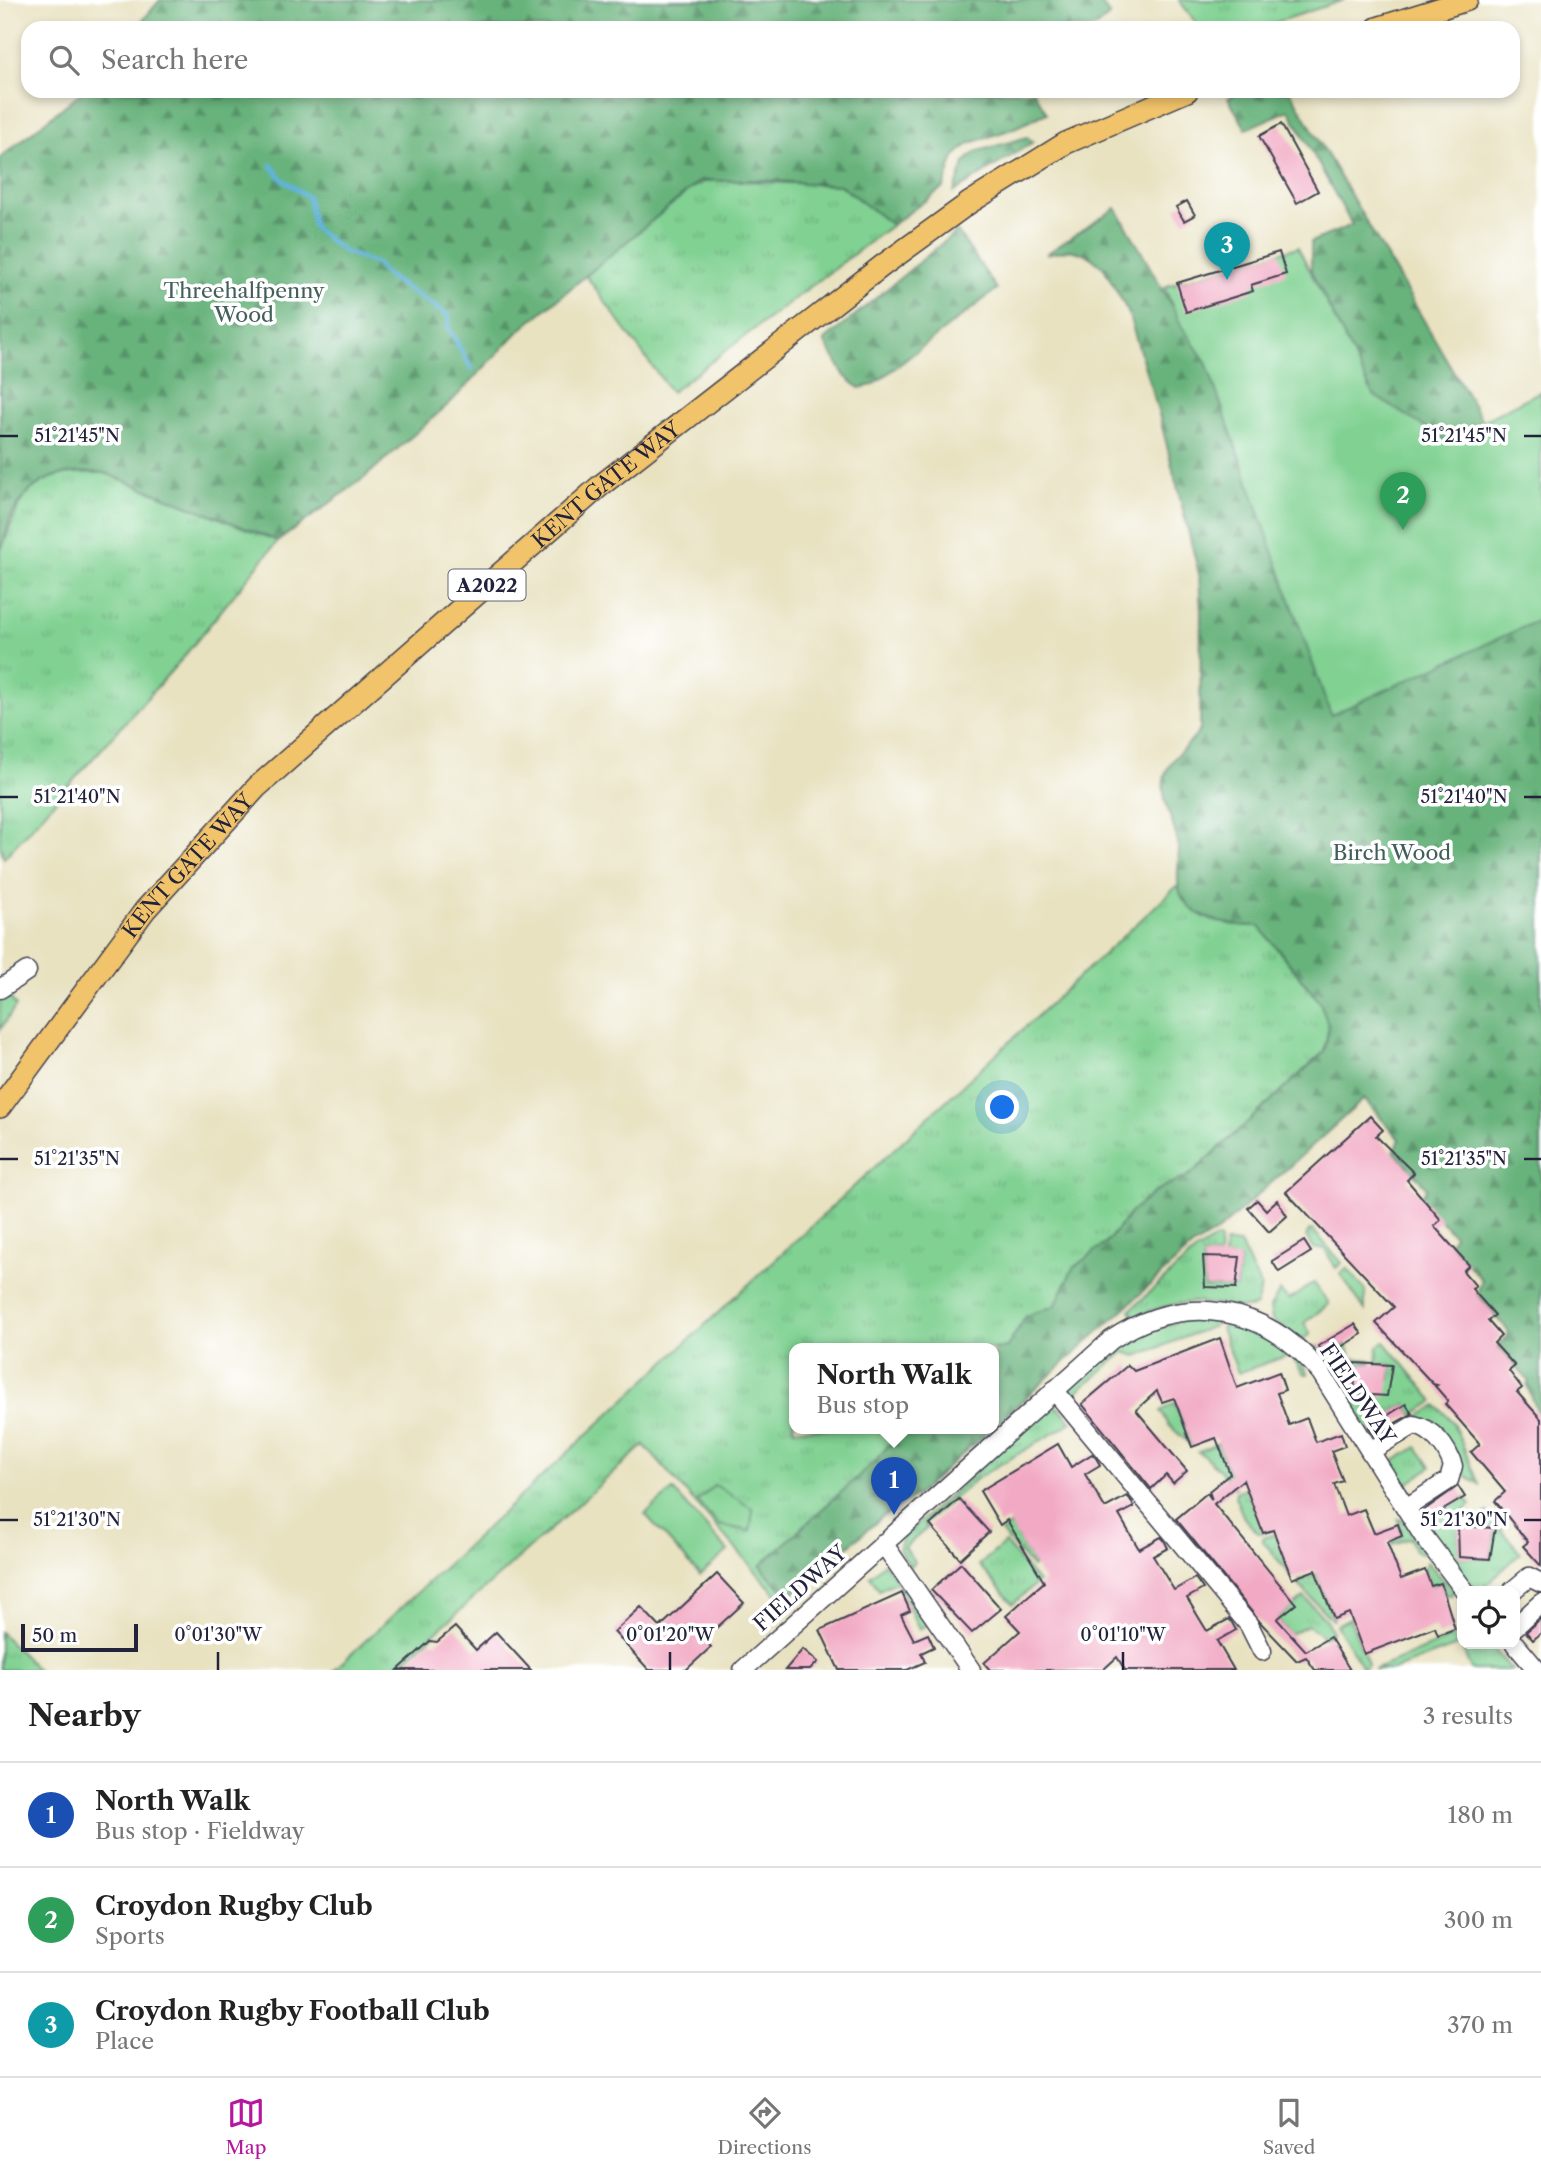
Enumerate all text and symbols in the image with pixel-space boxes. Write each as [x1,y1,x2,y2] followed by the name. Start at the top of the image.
[21,21,1520,98] search box
[45,41,83,79] icon: search
[101,44,248,76] text: Search here
[1204,222,1250,280] pin: 3
[163,278,325,327] park label: Threehalfpenny Wood
[527,415,686,553] street label: KENT GATE WAY
[34,425,120,447] text: 51°21'45"N
[1421,425,1507,447] text: 51°21'45"N
[1380,472,1426,530] pin: 2
[448,570,526,600] road number: A2022
[33,786,121,808] text: 51°21'40"N
[1420,786,1508,808] text: 51°21'40"N
[117,787,259,942] street label: KENT GATE WAY
[1333,840,1451,865] park label: Birch Wood
[985,1090,1019,1124] your location
[34,1148,120,1170] text: 51°21'35"N
[1421,1148,1507,1170] text: 51°21'35"N
[1315,1339,1402,1450] street label: FIELDWAY
[789,1343,999,1434] popup
[816,1359,972,1391] text: North Walk
[816,1391,909,1419] text: Bus stop
[871,1457,917,1515] pin: 1
[33,1509,121,1531] text: 51°21'30"N
[1420,1509,1508,1531] text: 51°21'30"N
[748,1539,852,1636] street label: FIELDWAY
[1457,1586,1520,1649] map controls
[1457,1586,1520,1649] button: locate
[21,1621,138,1653] scale bar
[32,1624,77,1647] text: 50 m
[174,1624,263,1646] text: 0°01'30"W
[626,1624,715,1646] text: 0°01'20"W
[1080,1624,1167,1646] text: 0°01'10"W
[28,1697,141,1734] text: Nearby
[1423,1702,1513,1730] text: 3 results
[95,1785,250,1817] text: North Walk
[46,1801,56,1829] text: 1
[1448,1801,1513,1829] text: 180 m
[95,1817,305,1845] text: Bus stop · Fieldway
[95,1890,373,1922] text: Croydon Rugby Club
[44,1906,58,1934] text: 2
[1444,1906,1513,1934] text: 300 m
[95,1922,165,1950] text: Sports
[95,1995,490,2027] text: Croydon Rugby Football Club
[45,2011,58,2039] text: 3
[1447,2011,1513,2039] text: 370 m
[95,2027,154,2055] text: Place
[226,2094,266,2159] tab: Map
[718,2094,811,2159] tab: Directions
[1263,2094,1315,2159] tab: Saved

